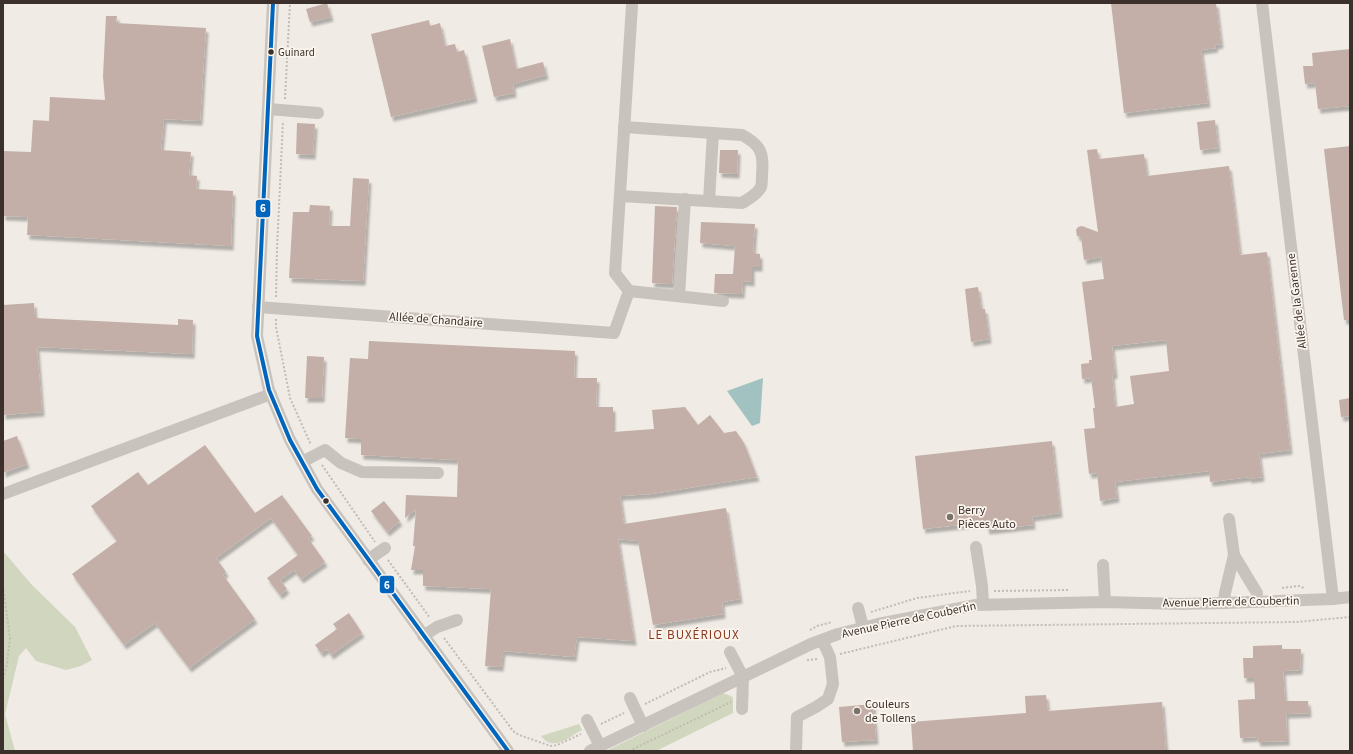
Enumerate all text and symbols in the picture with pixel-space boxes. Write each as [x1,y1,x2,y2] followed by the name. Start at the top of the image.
[278,45,315,60] place label: Guinard
[266,47,276,57] marker: Guinard
[255,199,271,218] line badge: 6
[260,201,266,216] text: 6
[1283,252,1311,350] street label: Allée de la Garenne
[389,308,483,332] street label: Allée de Chandaire
[321,496,331,506] unlabelled marker
[958,502,1016,533] place label: Berry Pièces Auto
[945,512,955,522] marker: Berry Pièces Auto
[379,575,395,594] line badge: 6
[384,578,390,593] text: 6
[1162,592,1300,612] street label: Avenue Pierre de Coubertin
[840,597,978,643] street label: Avenue Pierre de Coubertin
[648,626,740,644] district label: LE BUXÉRIOUX
[865,696,916,727] place label: Couleurs de Tollens
[852,706,862,716] marker: Couleurs de Tollens

